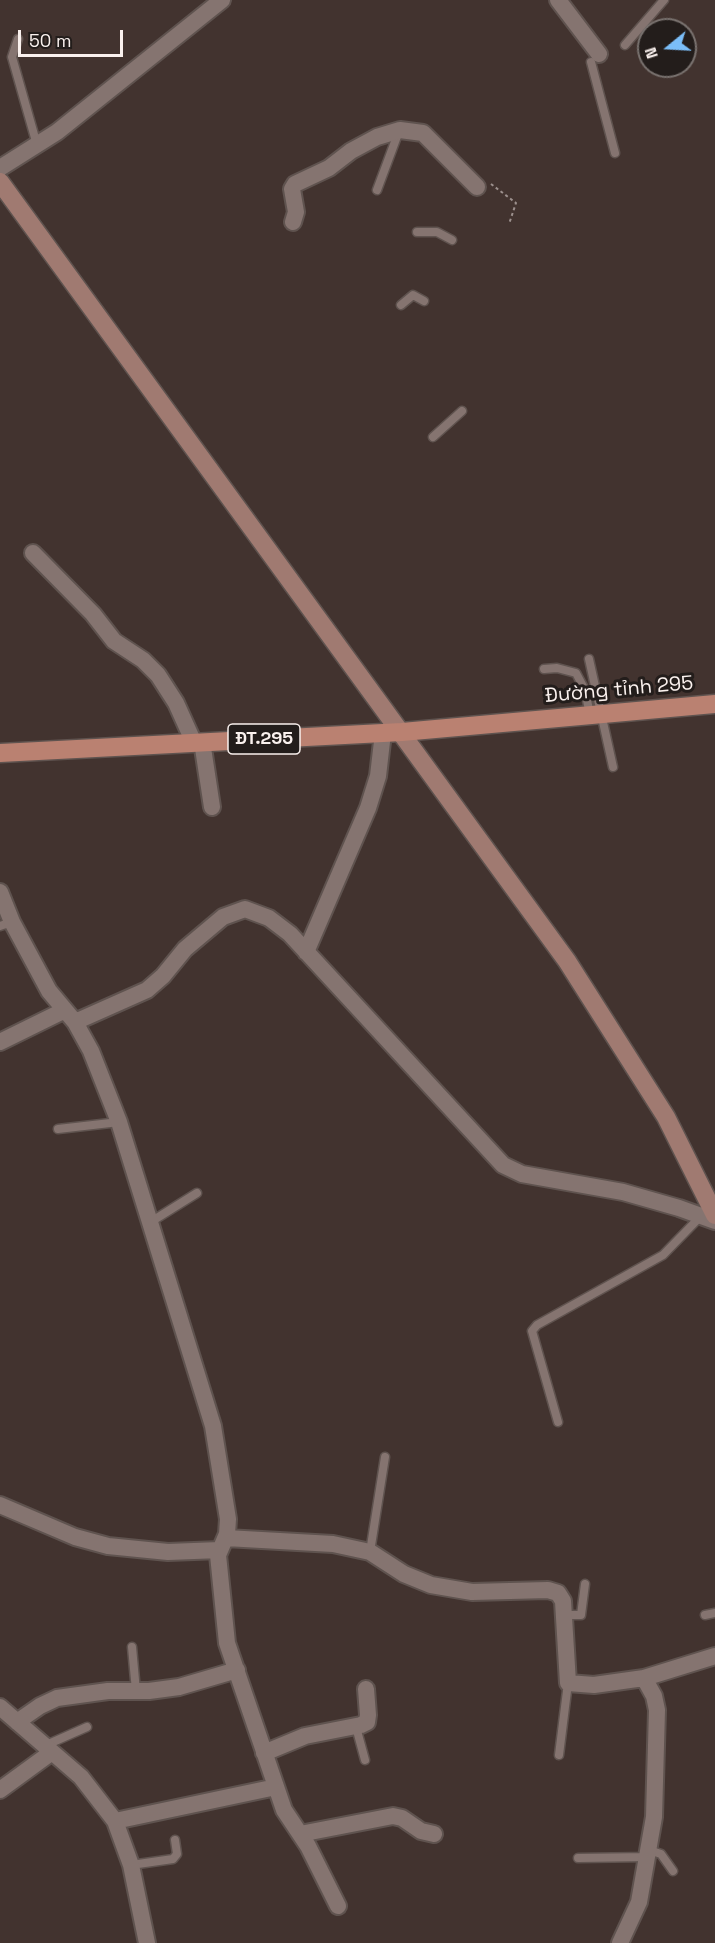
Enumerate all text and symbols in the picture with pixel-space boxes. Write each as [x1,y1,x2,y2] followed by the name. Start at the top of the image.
[21,18,126,56] scale bar
[637,18,697,78] north arrow
[29,29,71,52] text: 50 m
[640,45,663,61] text: N
[544,672,694,708] street label: Đường tỉnh 295
[228,724,300,754] road number: ĐT.295

